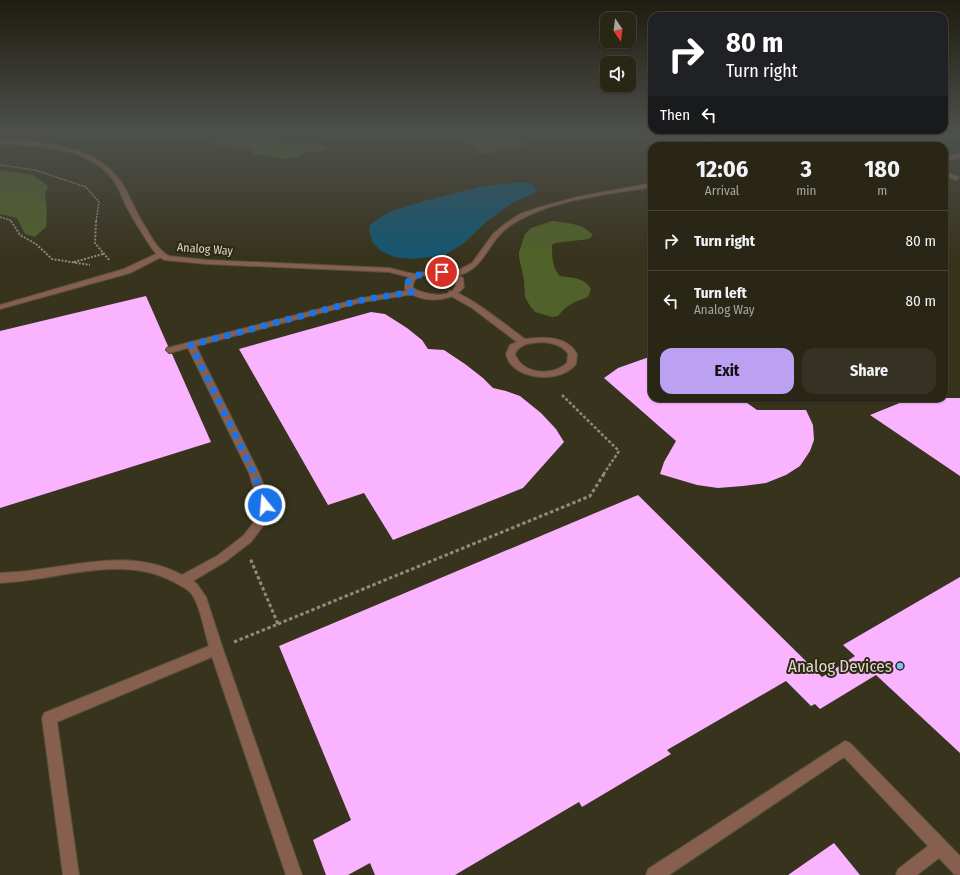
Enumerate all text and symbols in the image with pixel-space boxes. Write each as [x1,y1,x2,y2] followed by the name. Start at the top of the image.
[600,12,636,48] north arrow
[600,12,636,92] map controls
[726,26,783,59] text: 80 m
[660,28,712,80] icon: right
[600,56,636,92] button: sound
[726,60,798,82] text: Turn right
[698,104,720,126] icon: left
[660,106,690,124] text: Then
[696,155,748,183] text: 12:06
[801,155,812,183] text: 3
[864,155,900,183] text: 180
[705,183,739,198] text: Arrival
[796,183,816,198] text: min
[877,183,887,198] text: m
[660,230,682,252] icon: right
[694,232,755,250] text: Turn right
[906,232,936,250] text: 80 m
[177,240,234,258] street label: Analog Way
[425,255,459,289] pin
[431,261,453,283] icon: arrive
[694,284,747,302] text: Turn left
[660,290,682,312] icon: left
[906,292,936,310] text: 80 m
[694,302,755,317] text: Analog Way
[660,348,794,394] button: Exit
[802,348,936,394] button: Share
[244,484,286,526] position arrow
[788,656,892,677] place label: Analog Devices
[895,661,905,671] marker: Analog Devices

